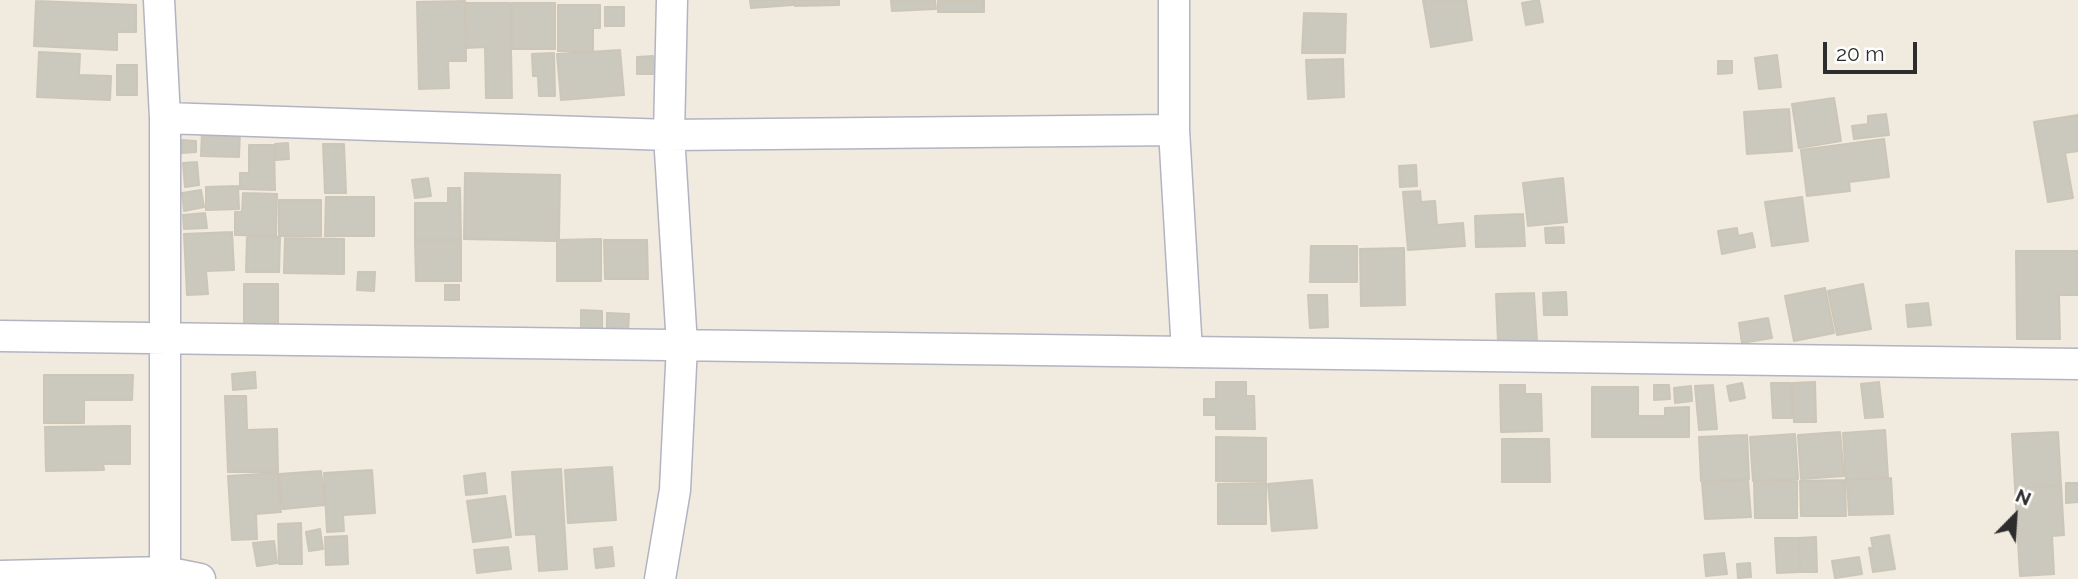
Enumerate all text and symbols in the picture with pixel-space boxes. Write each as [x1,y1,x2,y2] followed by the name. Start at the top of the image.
[1826,28,1920,72] scale bar
[1836,41,1884,66] text: 20 m
[1980,481,2050,551] north arrow
[2012,484,2035,510] text: N

